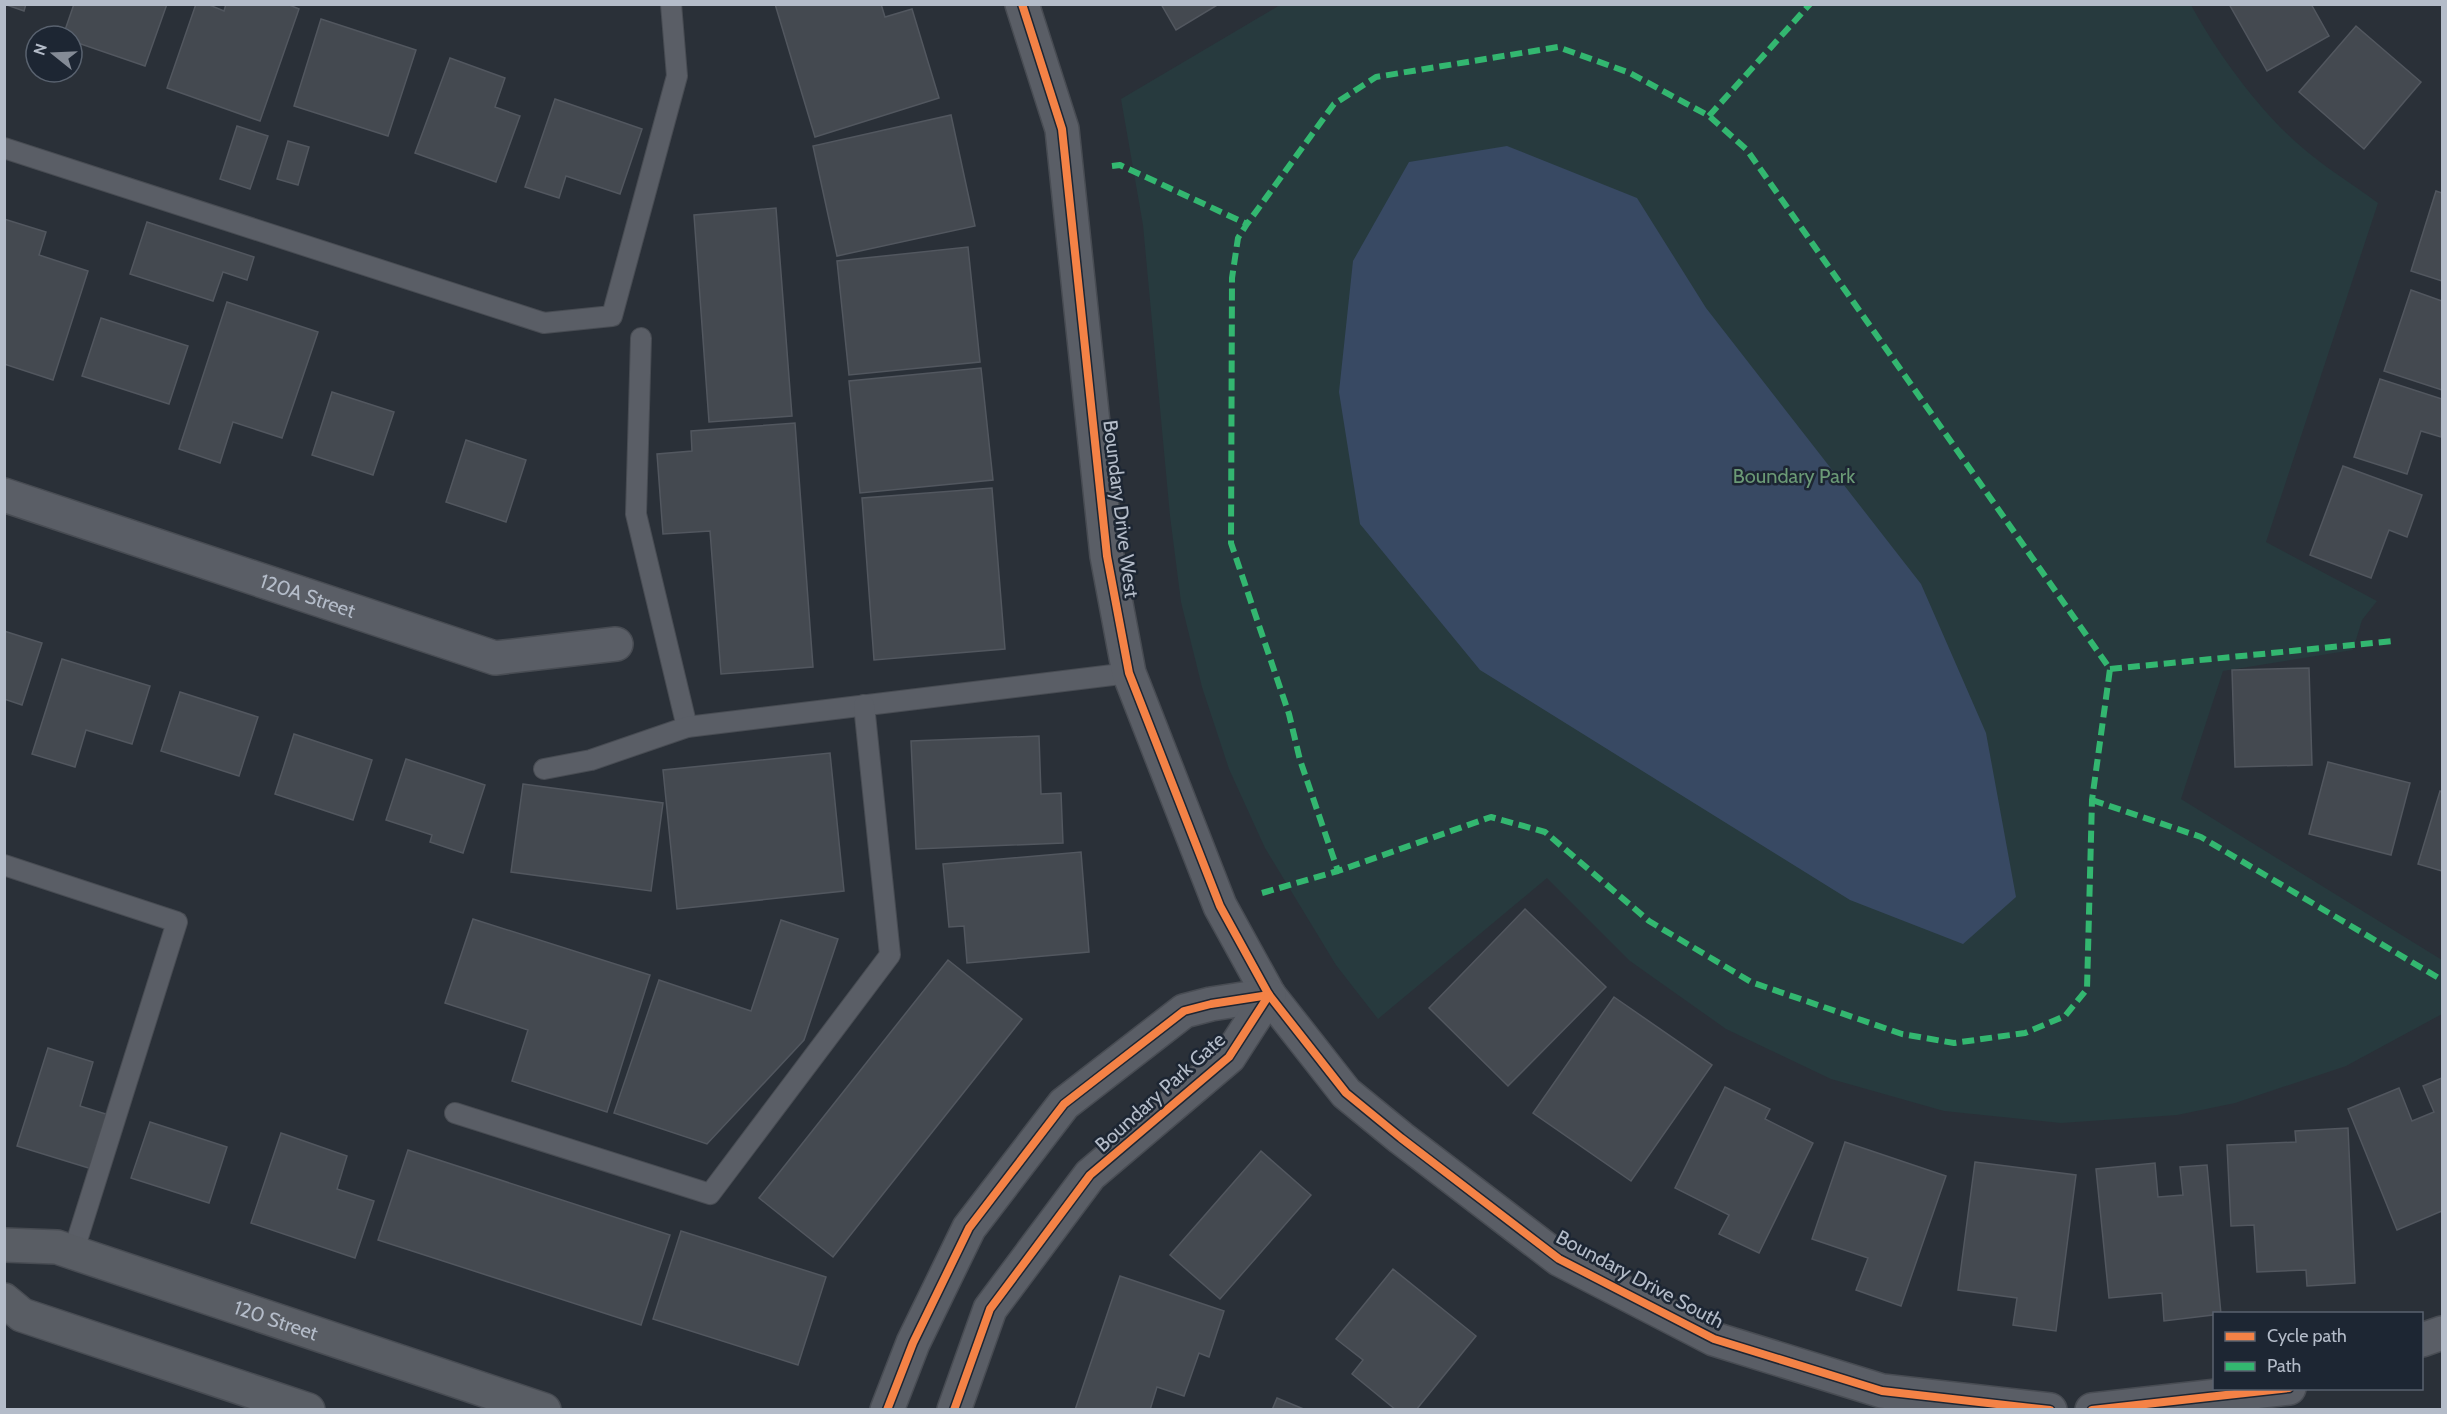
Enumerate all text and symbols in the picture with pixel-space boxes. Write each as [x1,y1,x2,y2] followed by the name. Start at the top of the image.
[24,24,84,84] north arrow
[29,41,51,58] text: N
[1098,419,1144,600] street label: Boundary Drive West
[1733,464,1855,488] park label: Boundary Park
[257,569,359,623] street label: 120A Street
[1090,1027,1230,1157] street label: Boundary Park Gate
[1552,1225,1728,1333] street label: Boundary Drive South
[231,1295,321,1346] street label: 120 Street
[2213,1312,2423,1390] legend
[2267,1325,2347,1347] text: Cycle path
[2267,1355,2301,1377] text: Path

